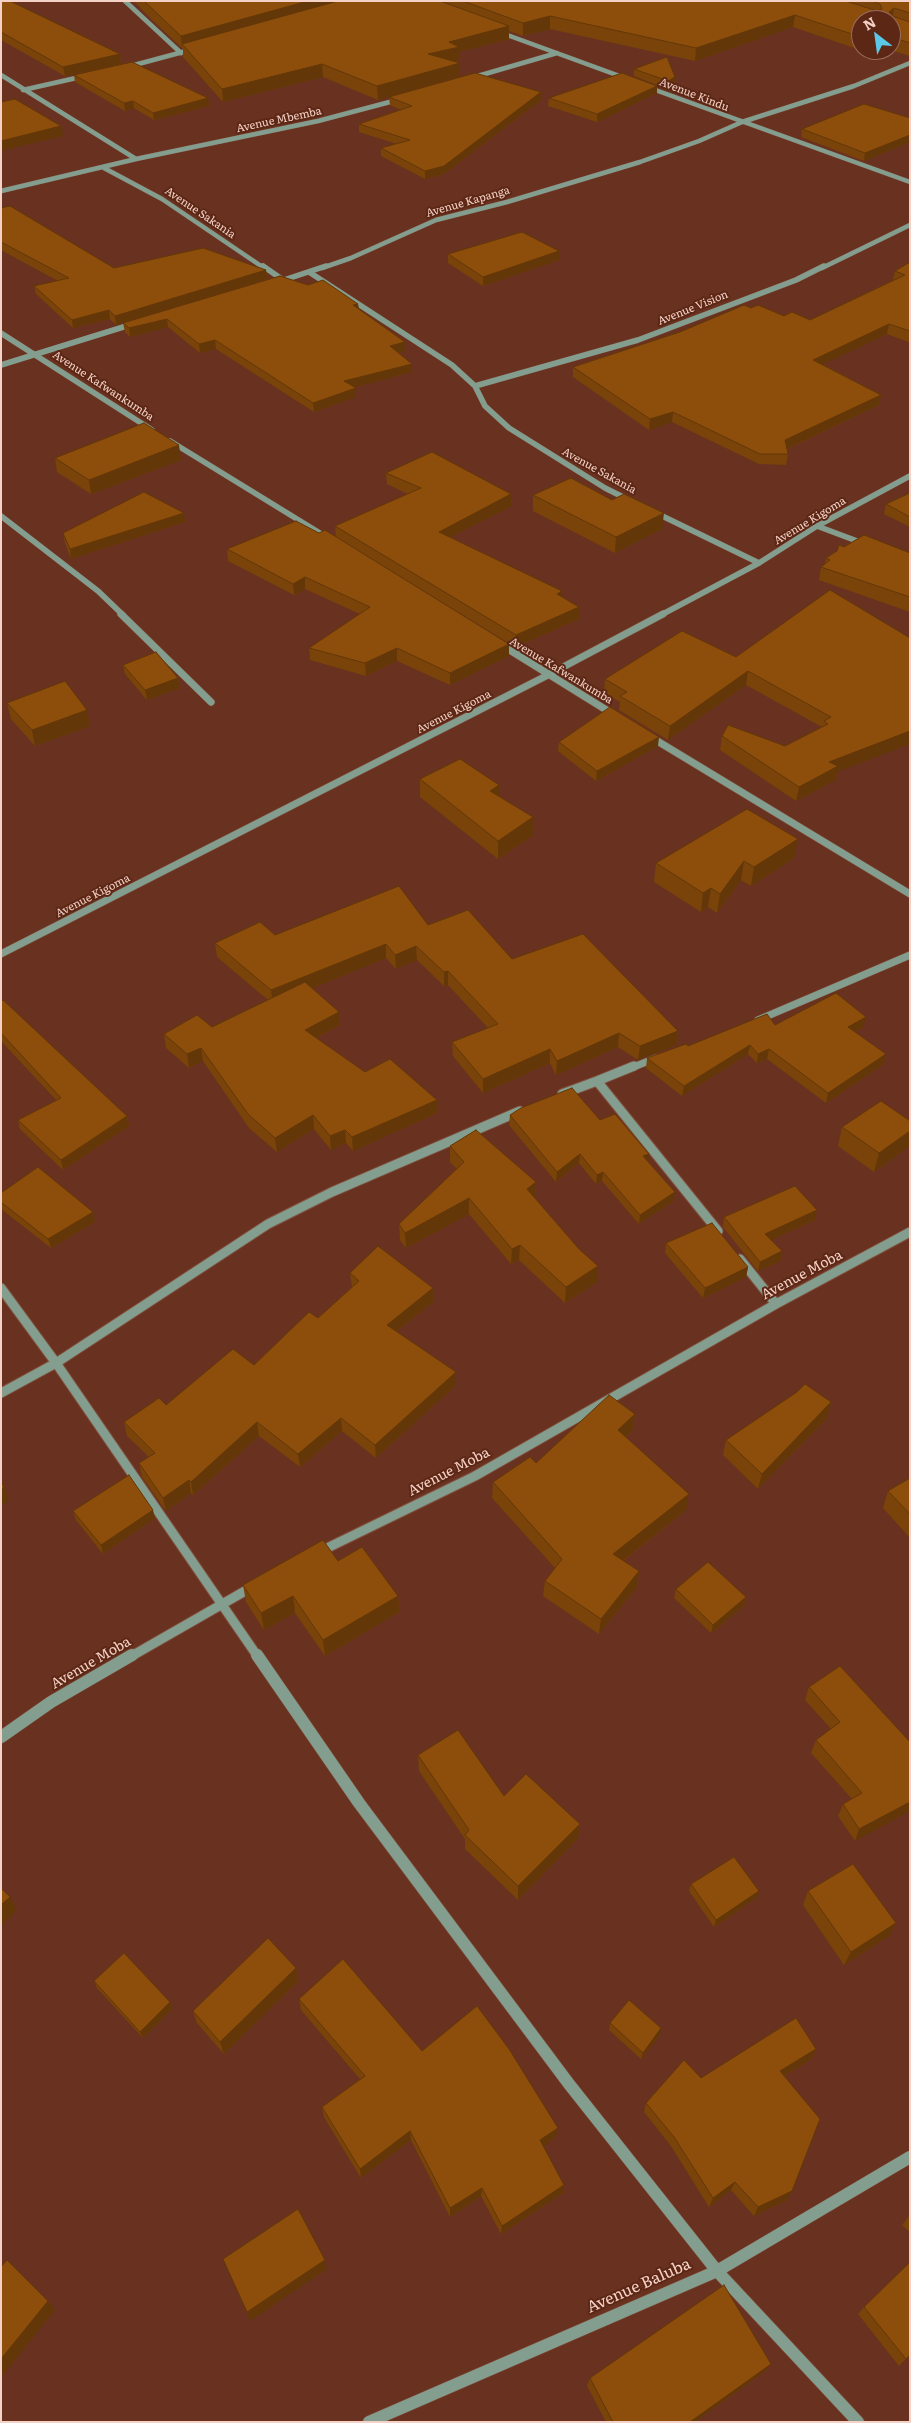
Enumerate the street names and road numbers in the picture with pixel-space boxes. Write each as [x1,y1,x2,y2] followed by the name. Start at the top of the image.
[657,76,731,114] street label: Avenue Kindu
[235,105,323,135] street label: Avenue Mbemba
[162,184,238,242] street label: Avenue Sakania
[425,184,511,220] street label: Avenue Kapanga
[656,288,730,328] street label: Avenue Vision
[50,348,156,424] street label: Avenue Kafwankumba
[560,445,638,497] street label: Avenue Sakania
[772,494,848,548] street label: Avenue Kigoma
[507,635,615,707] street label: Avenue Kafwankumba
[415,688,493,736] street label: Avenue Kigoma
[54,872,132,920] street label: Avenue Kigoma
[759,1247,845,1303] street label: Avenue Moba
[405,1444,493,1500] street label: Avenue Moba
[48,1633,134,1693] street label: Avenue Moba
[584,2254,694,2318] street label: Avenue Baluba

